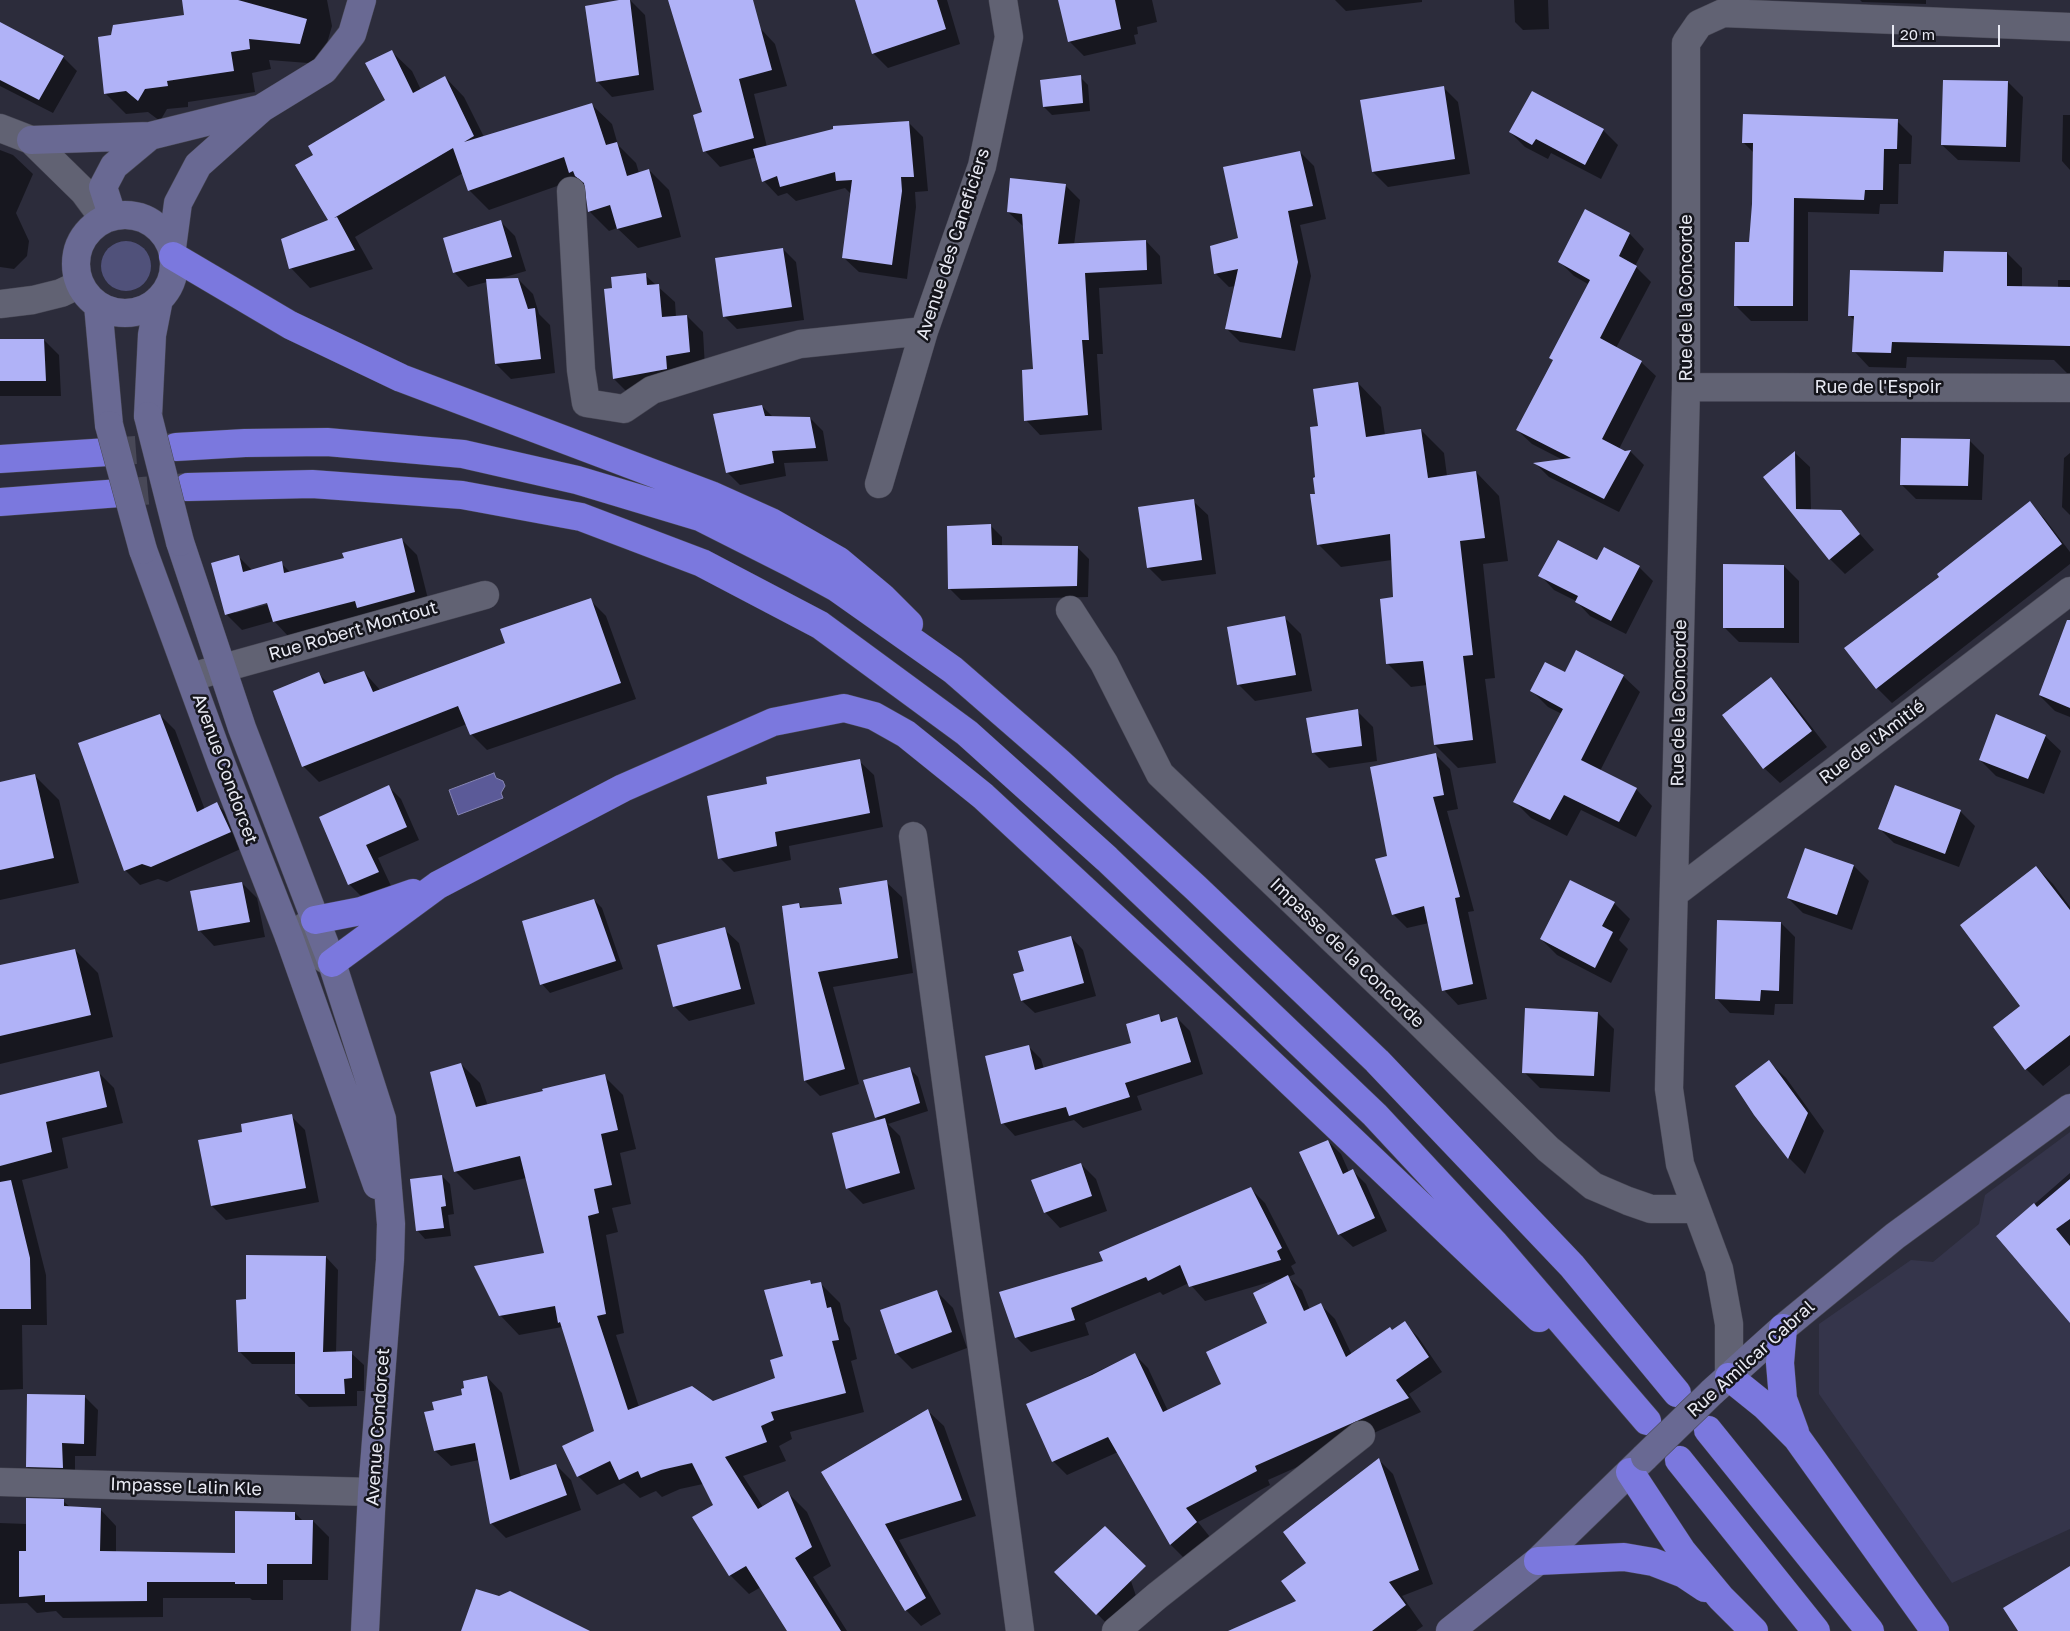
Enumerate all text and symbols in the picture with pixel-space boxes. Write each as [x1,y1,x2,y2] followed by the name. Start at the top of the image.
[1895,15,2002,47] scale bar
[1900,25,1935,43] text: 20 m
[912,145,994,343] street label: Avenue des Caneficiers
[1675,214,1697,382] street label: Rue de la Concorde
[1815,376,1941,398] street label: Rue de l'Espoir
[266,597,440,665] street label: Rue Robert Montout
[1667,619,1691,787] street label: Rue de la Concorde
[188,691,262,847] street label: Avenue Condorcet
[1815,695,1929,789] street label: Rue de l'Amitié
[1265,874,1429,1032] street label: Impasse de la Concorde
[1683,1296,1819,1422] street label: Rue Amilcar Cabral
[362,1347,394,1507] street label: Avenue Condorcet
[110,1474,262,1500] street label: Impasse Lalin Kle

